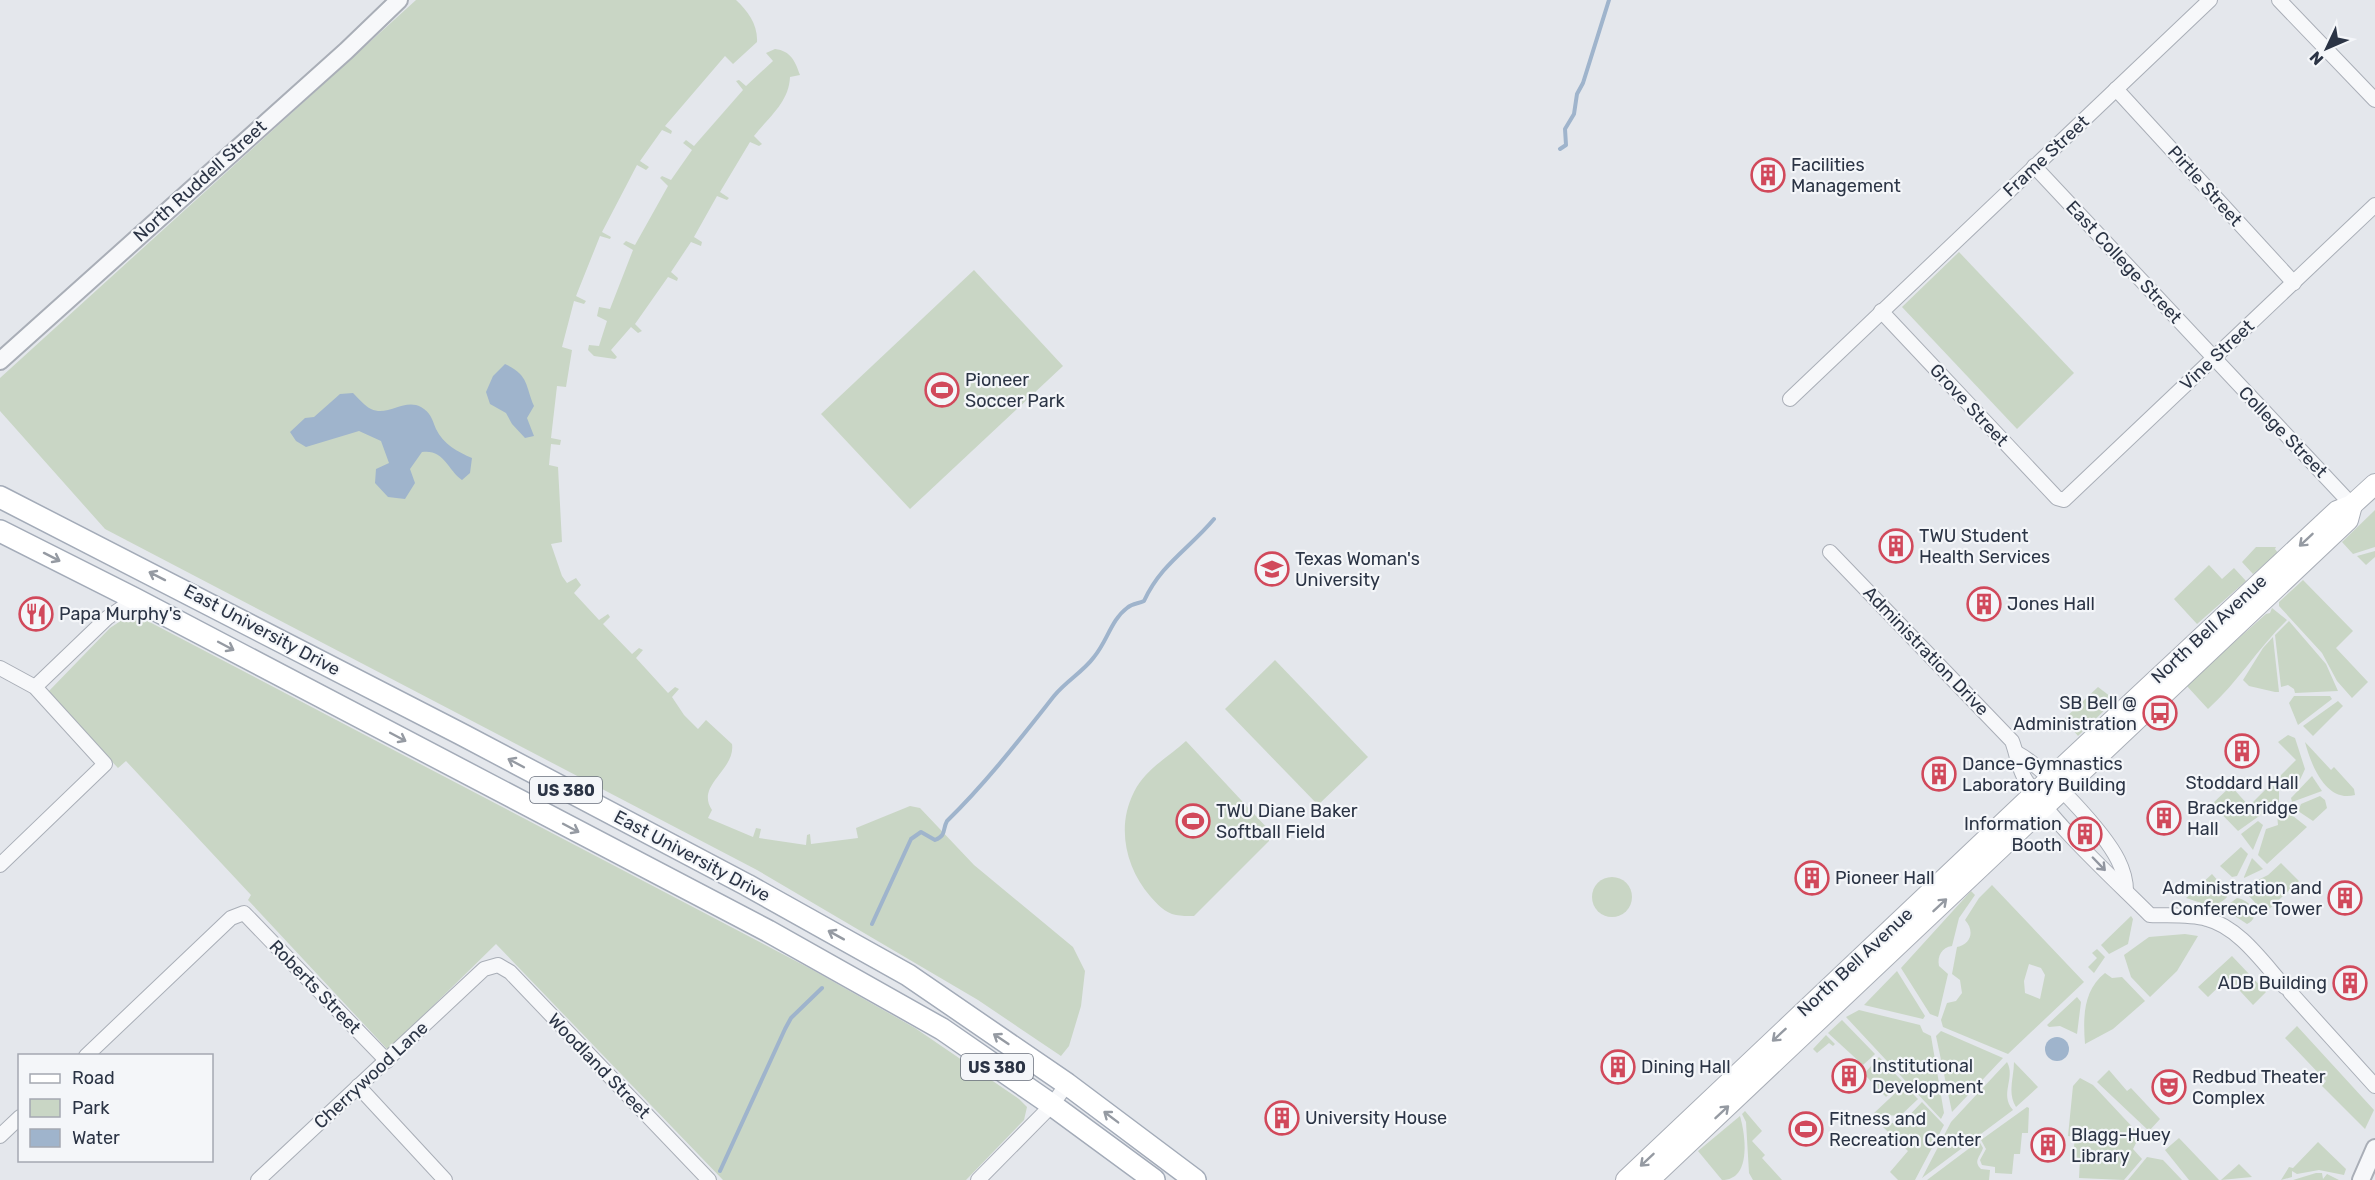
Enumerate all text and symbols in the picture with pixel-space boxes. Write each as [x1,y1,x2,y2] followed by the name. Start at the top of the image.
[2297,18,2357,78] north arrow
[2306,47,2327,69] text: N
[1998,111,2094,201] street label: Frame Street
[129,115,271,247] street label: North Ruddell Street
[2163,141,2247,231] street label: Pirtle Street
[1791,154,1901,197] place label: Facilities Management
[1750,157,1786,193] building icon: Facilities Management
[2061,196,2187,328] street label: East College Street
[2175,315,2259,395] street label: Vine Street
[1925,359,2013,451] street label: Grove Street
[965,369,1065,412] place label: Pioneer Soccer Park
[924,372,960,408] sports icon: Pioneer Soccer Park
[2234,382,2332,482] street label: College Street
[1919,525,2050,568] place label: TWU Student Health Services
[1878,528,1914,564] building icon: TWU Student Health Services
[2299,533,2314,547] one-way arrow
[1295,548,1420,591] place label: Texas Woman's University
[1254,551,1290,587] school or university icon: Texas Woman's University
[43,552,61,563] one-way arrow
[149,570,167,581] one-way arrow
[2147,570,2271,688] street label: North Bell Avenue
[180,580,344,680] street label: East University Drive
[1859,582,1993,720] street label: Administration Drive
[1966,586,2002,622] building icon: Jones Hall
[2007,593,2095,615] place label: Jones Hall
[18,596,54,632] restaurant icon: Papa Murphy's
[59,603,181,625] place label: Papa Murphy's
[216,641,234,652] one-way arrow
[2013,692,2137,735] place label: SB Bell @ Administration
[2142,695,2178,731] bus stop icon: SB Bell @ Administration
[389,731,406,743] one-way arrow
[2224,733,2260,769] building icon: Stoddard Hall
[1962,753,2126,796] place label: Dance-Gymnastics Laboratory Building
[1921,756,1957,792] building icon: Dance-Gymnastics Laboratory Building
[508,757,526,768] one-way arrow
[2185,772,2299,794] place label: Stoddard Hall
[530,777,602,803] road number: US 380
[2187,797,2298,840] place label: Brackenridge Hall
[1216,800,1358,843] place label: TWU Diane Baker Softball Field
[2146,800,2182,836] building icon: Brackenridge Hall
[1175,803,1211,839] sports icon: TWU Diane Baker Softball Field
[610,806,774,906] street label: East University Drive
[1964,813,2062,856] place label: Information Booth
[2067,816,2103,852] building icon: Information Booth
[561,823,579,834] one-way arrow
[2092,856,2107,871] one-way arrow
[1794,860,1830,896] building icon: Pioneer Hall
[1835,867,1935,889] place label: Pioneer Hall
[2162,877,2322,920] place label: Administration and Conference Tower
[2327,880,2363,916] building icon: Administration and Conference Tower
[1933,898,1948,913] one-way arrow
[1793,903,1917,1021] street label: North Bell Avenue
[828,929,845,941] one-way arrow
[265,935,365,1039] street label: Roberts Street
[2332,965,2368,1001] building icon: ADB Building
[2218,972,2327,994] place label: ADB Building
[543,1009,655,1123] street label: Woodland Street
[309,1017,433,1133] street label: Cherrywood Lane
[1771,1028,1786,1042] one-way arrow
[993,1032,1010,1045] one-way arrow
[1600,1049,1636,1085] building icon: Dining Hall
[18,1054,213,1162] legend
[961,1054,1033,1080] road number: US 380
[1872,1055,1983,1098] place label: Institutional Development
[1641,1056,1731,1078] place label: Dining Hall
[1831,1058,1867,1094] building icon: Institutional Development
[2192,1066,2326,1109] place label: Redbud Theater Complex
[72,1067,115,1089] text: Road
[2151,1069,2187,1105] theatre icon: Redbud Theater Complex
[72,1097,110,1119] text: Park
[1264,1100,1300,1136] building icon: University House
[1715,1104,1730,1119] one-way arrow
[1305,1107,1447,1129] place label: University House
[1829,1108,1981,1151] place label: Fitness and Recreation Center
[1103,1110,1119,1123] one-way arrow
[1788,1111,1824,1147] sports icon: Fitness and Recreation Center
[2071,1124,2171,1167] place label: Blagg-Huey Library
[72,1127,120,1149] text: Water
[2030,1127,2066,1163] building icon: Blagg-Huey Library
[1640,1153,1655,1167] one-way arrow

